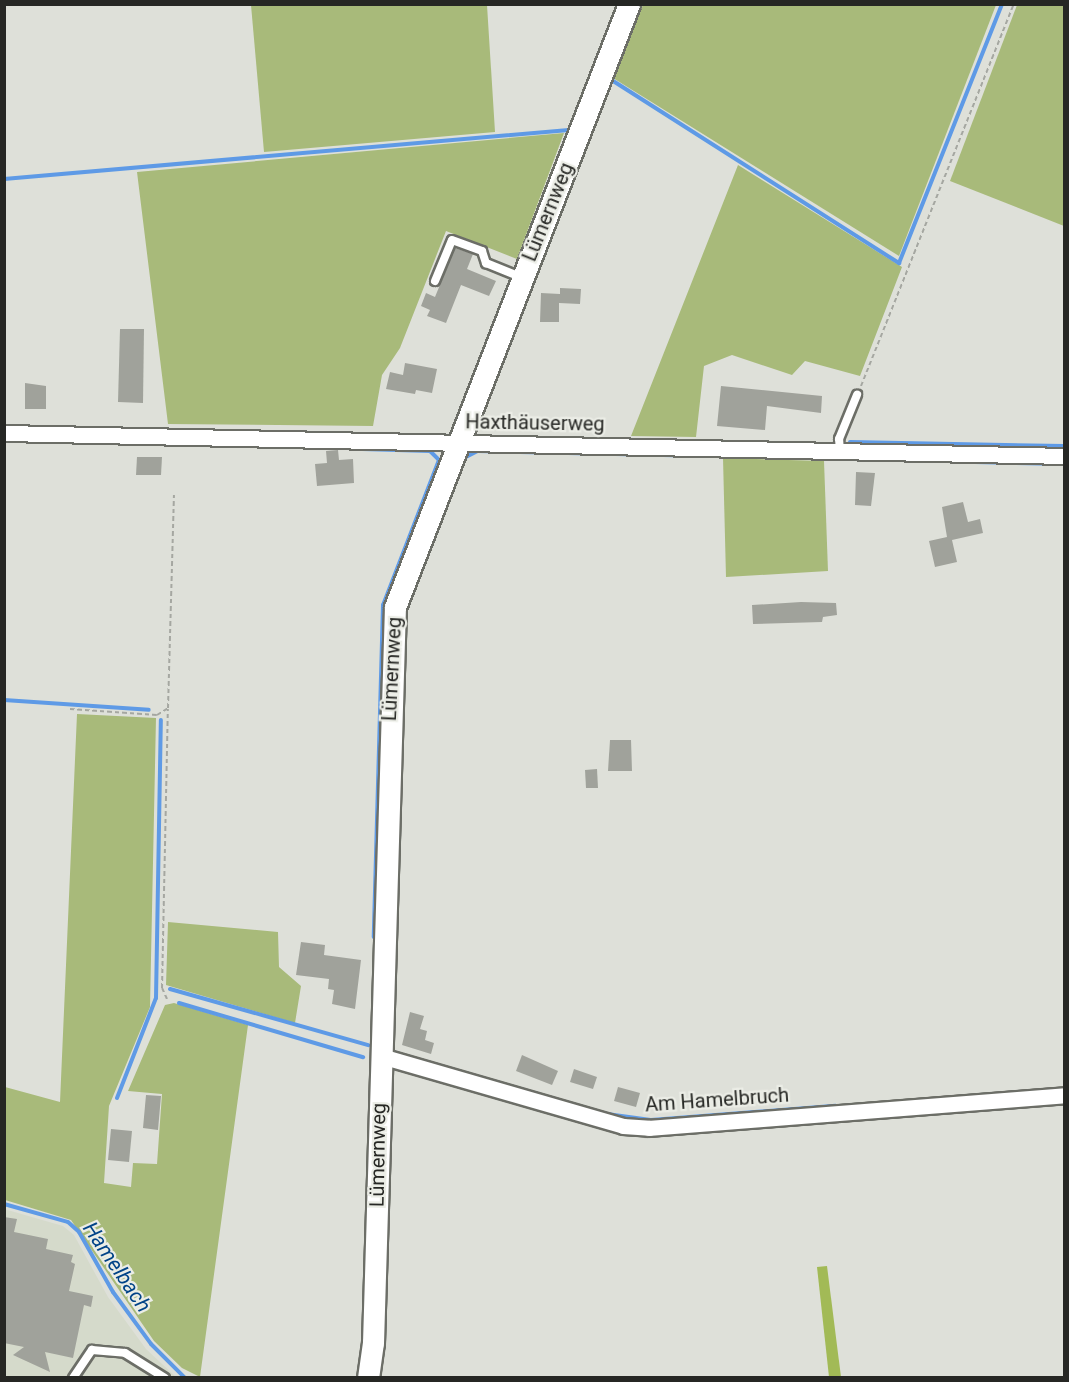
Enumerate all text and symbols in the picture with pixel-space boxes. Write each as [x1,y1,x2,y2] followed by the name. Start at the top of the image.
[517,159,579,265] street label: Lümernweg
[465,410,605,436] street label: Haxthäuserweg
[377,616,407,722] street label: Lümernweg
[644,1083,790,1117] street label: Am Hamelbruch
[365,1103,391,1207] street label: Lümernweg
[78,1217,156,1317] water label: Hamelbach

